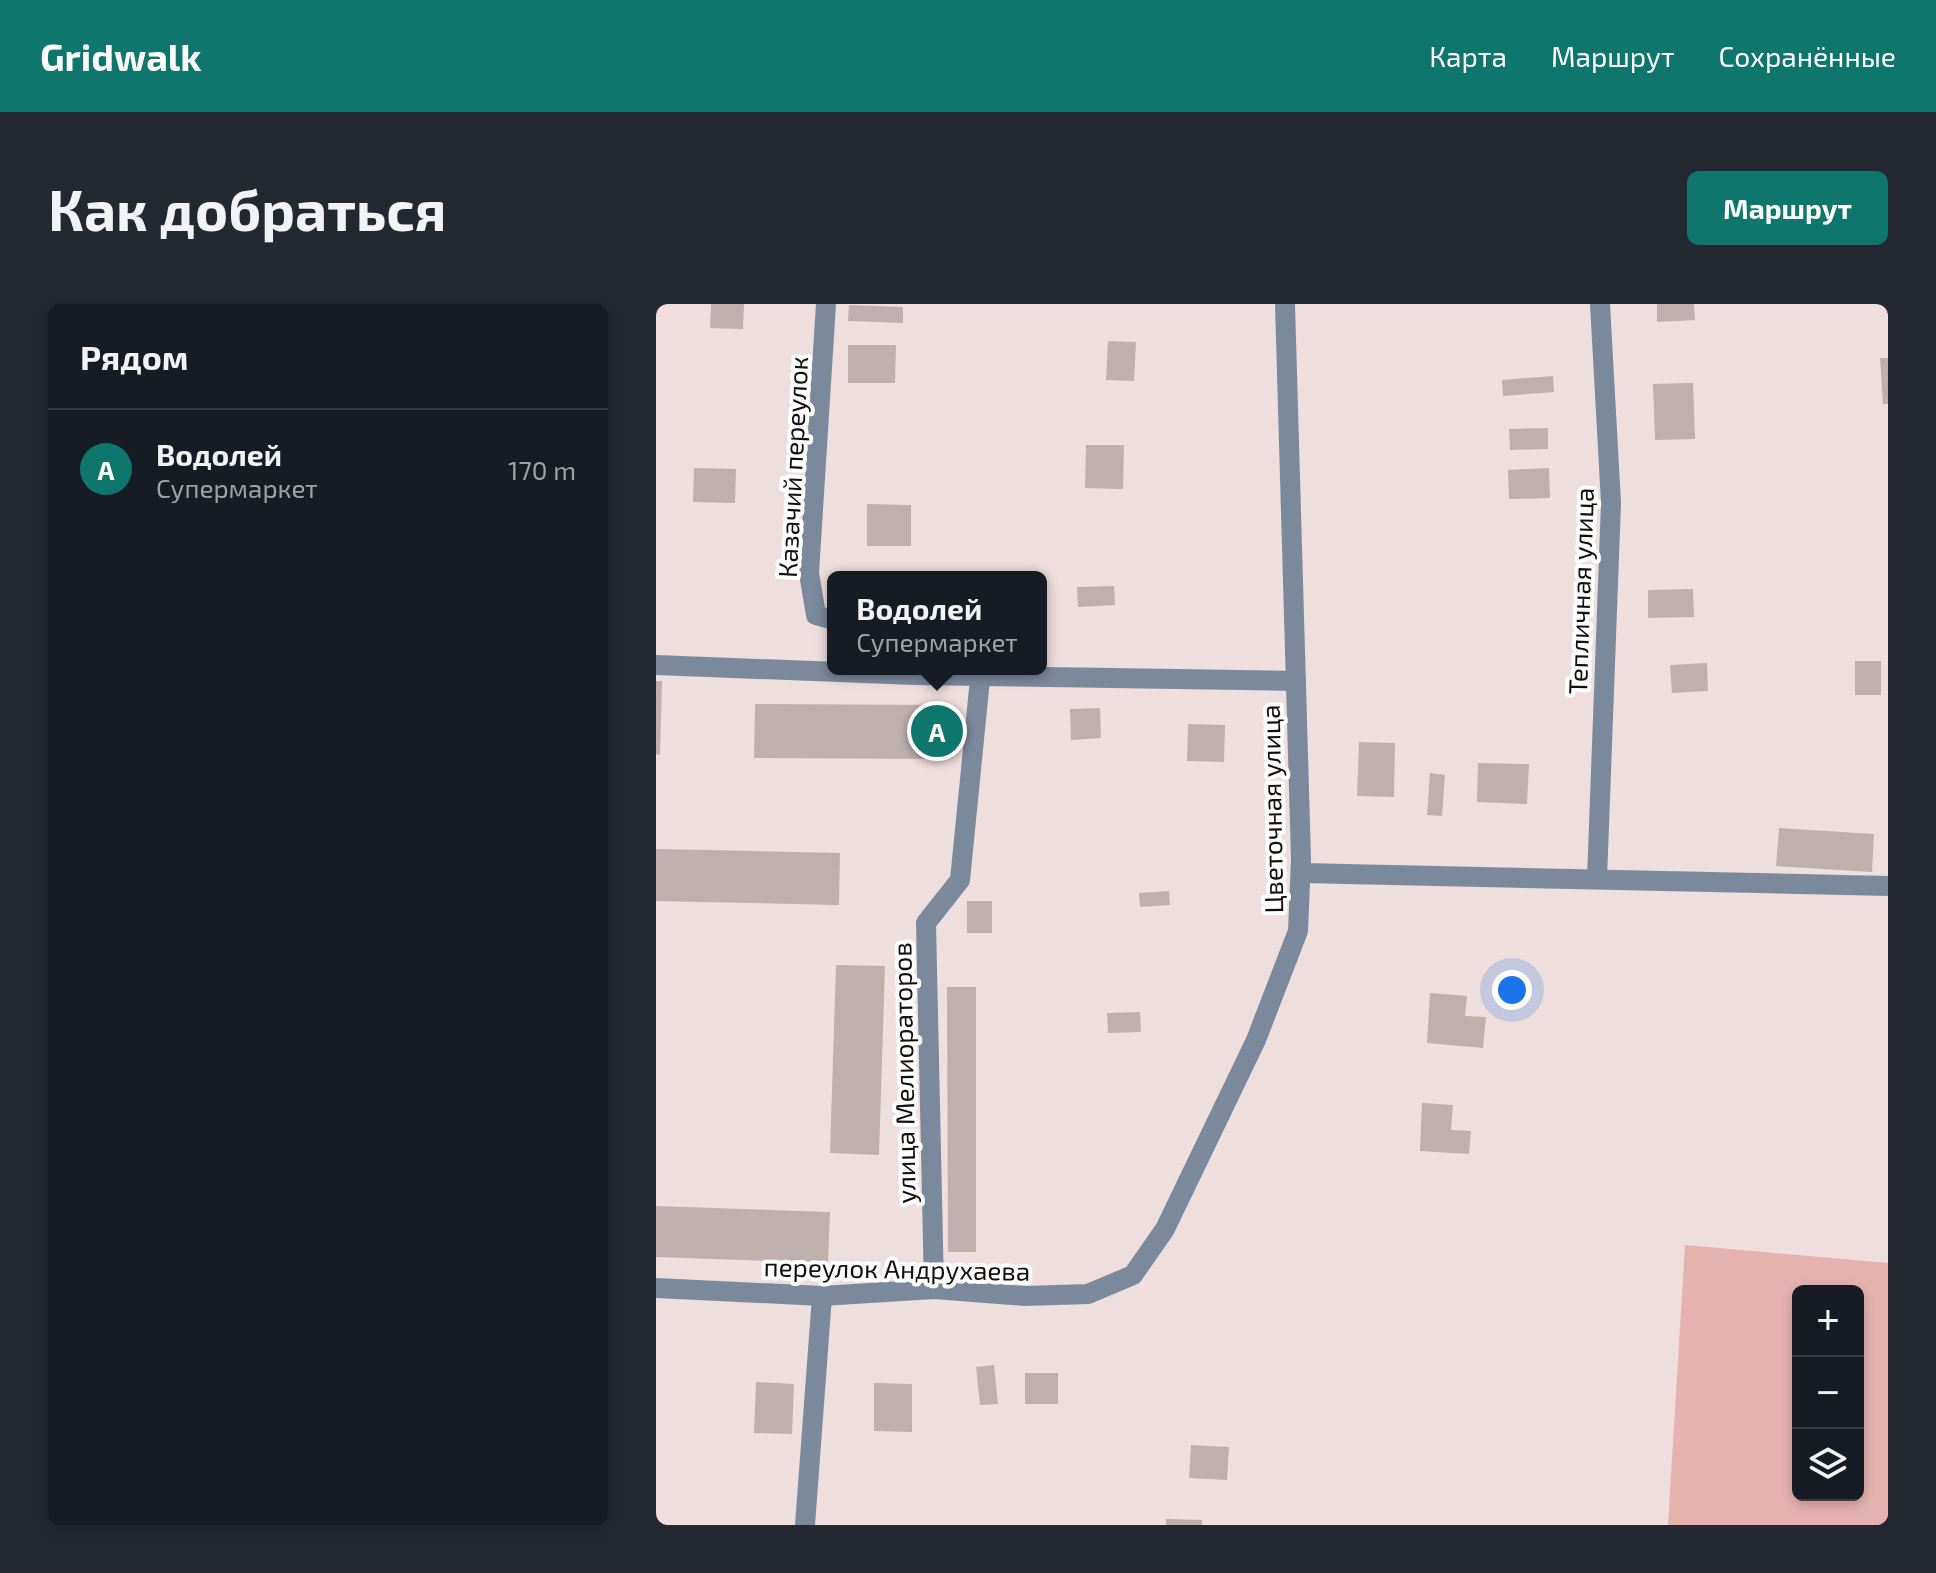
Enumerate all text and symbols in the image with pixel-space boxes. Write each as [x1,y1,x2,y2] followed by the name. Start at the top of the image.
[40,33,202,79] text: Gridwalk
[1429,39,1507,73] text: Карта
[1551,39,1675,73] text: Маршрут
[1719,39,1896,73] text: Сохранённые
[1687,171,1888,245] button: Маршрут
[48,175,446,242] text: Как добраться
[80,336,188,377] text: Рядом
[771,355,814,579] street label: Казачий переулок
[156,436,282,472] text: Водолей
[98,454,114,485] text: A
[508,454,576,485] text: 170 m
[156,472,318,503] text: Супермаркет
[1561,487,1600,695] street label: Тепличная улица
[827,571,1047,675] popup
[856,590,982,626] text: Водолей
[856,626,1018,657] text: Супермаркет
[911,701,963,761] pin: A
[1254,704,1289,914] street label: Цветочная улица
[885,942,922,1204] street label: улица Мелиораторов
[1492,970,1532,1010] your location
[763,1250,1031,1287] street label: переулок Андрухаева
[1792,1285,1864,1501] map controls
[1792,1285,1864,1357] button: +
[1792,1357,1864,1429] button: −
[1792,1429,1864,1501] button: layers

